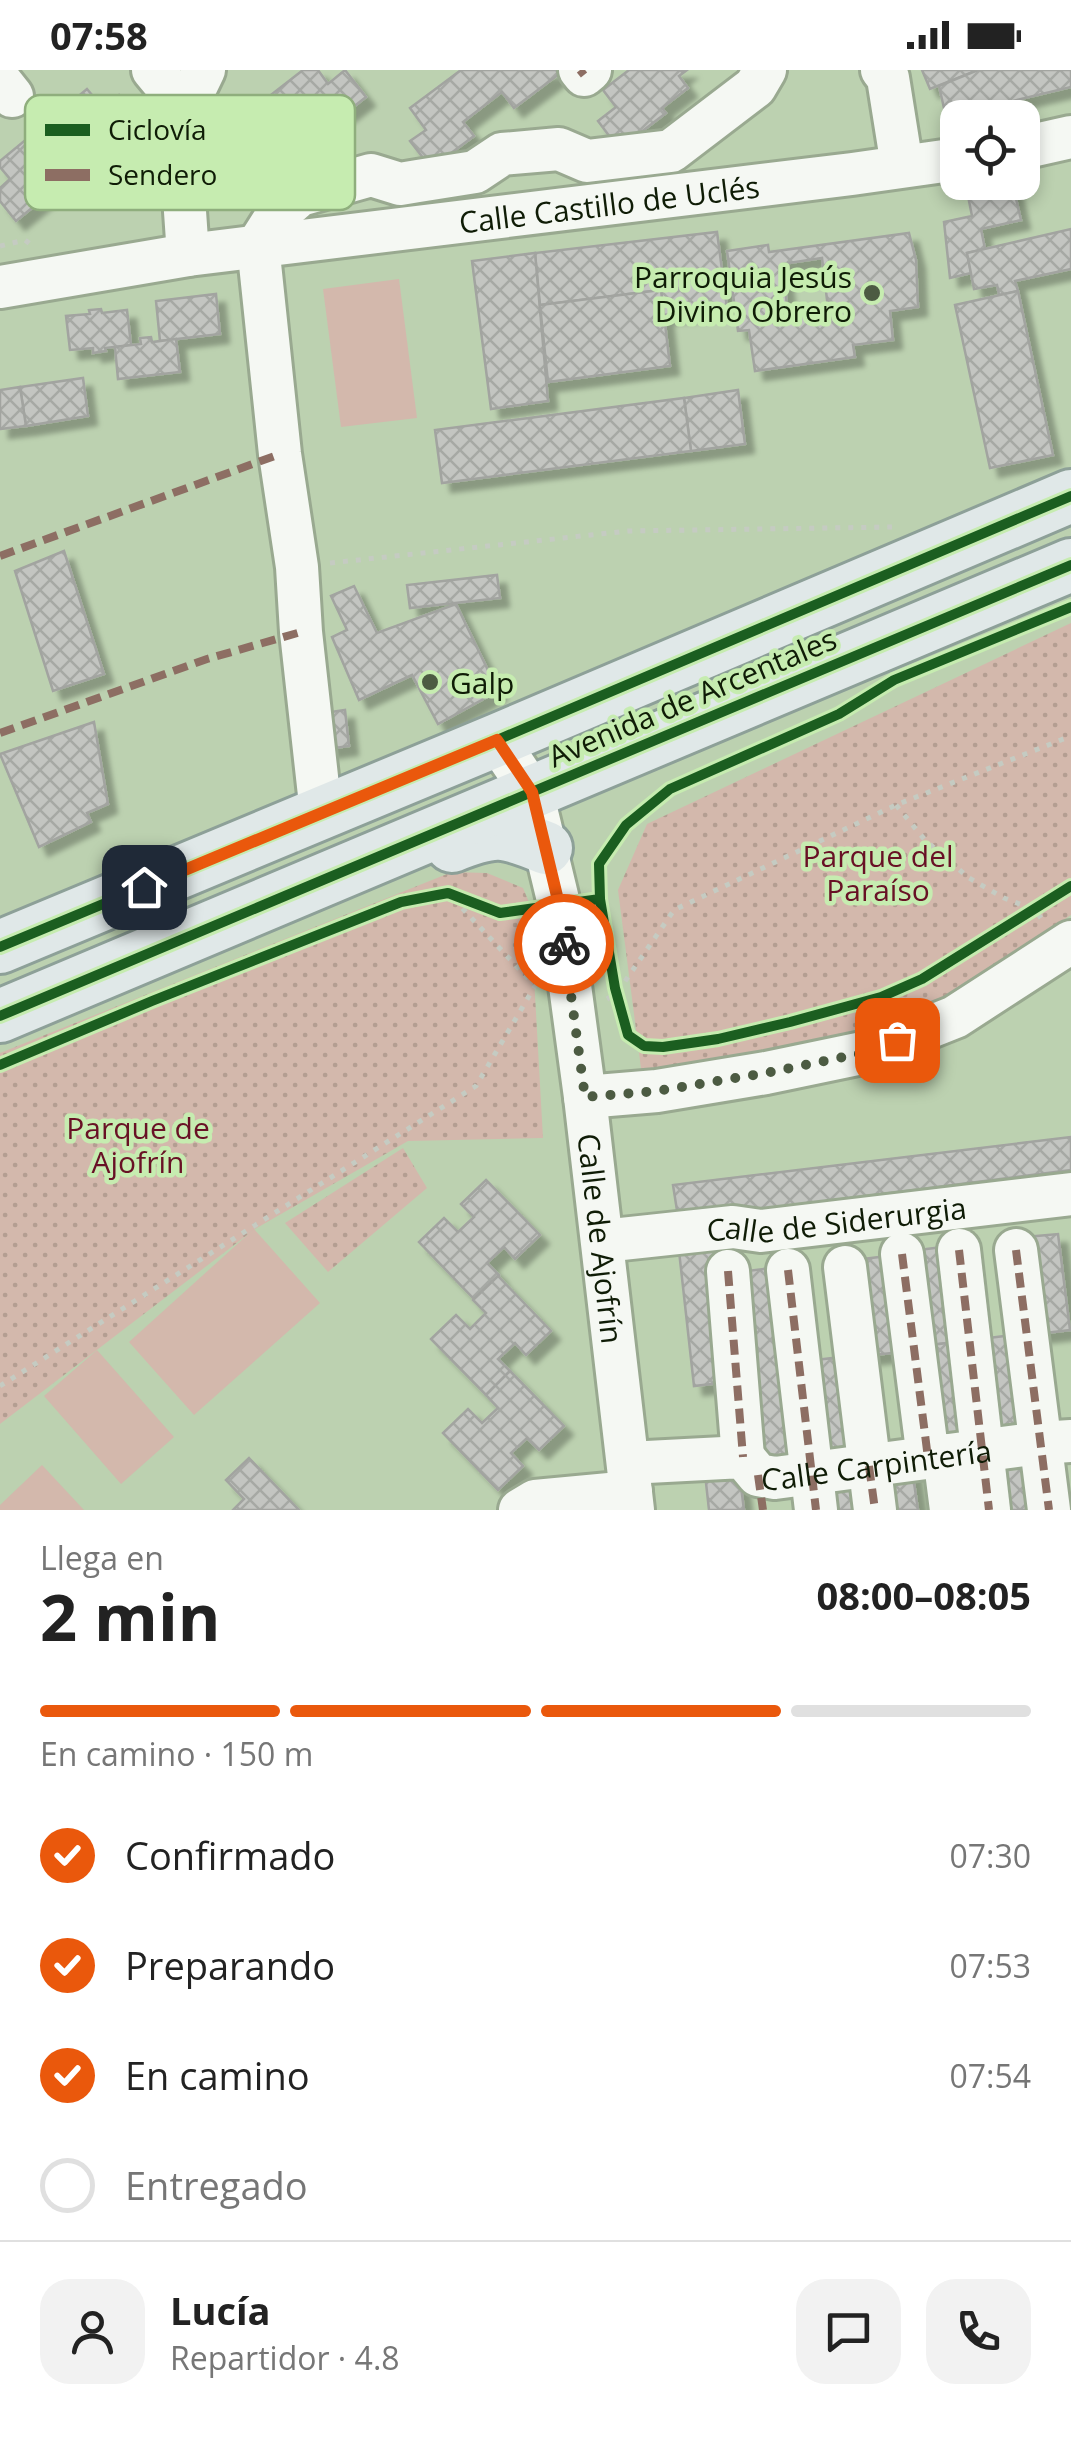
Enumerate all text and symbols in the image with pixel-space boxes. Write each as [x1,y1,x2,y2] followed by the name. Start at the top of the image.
[50,9,148,61] text: 07:58
[25,95,355,210] legend
[940,100,1040,200] map controls
[940,100,1040,200] button: locate
[108,110,207,148] text: Ciclovía
[108,155,217,193] text: Sendero
[457,165,762,242] street label: Calle Castillo de Uclés
[634,256,852,331] place label: Parroquia Jesús Divino Obrero
[861,282,883,304] marker: Parroquia Jesús Divino Obrero
[542,618,842,776] street label: Avenida de Arcentales
[450,662,514,703] place label: Galp
[419,671,441,693] marker: Galp
[802,835,954,910] park label: Parque del Paraíso
[102,845,187,930] pin
[117,860,172,915] icon: home
[514,894,614,994] courier
[537,917,592,972] icon: bike
[855,998,940,1083] pin
[870,1013,925,1068] icon: bag
[66,1107,210,1182] park label: Parque de Ajofrín
[569,1131,634,1346] street label: Calle de Ajofrín
[705,1186,969,1252] street label: Calle de Siderurgia
[758,1429,994,1499] street label: Calle Carpintería
[40,1536,164,1579] text: Llega en
[817,1569,1031,1621] text: 08:00–08:05
[40,1572,220,1660] text: 2 min
[40,1732,313,1775] text: En camino · 150 m
[40,1828,95,1883] icon: check
[125,1829,335,1881] text: Confirmado
[949,1834,1031,1877] text: 07:30
[40,1938,95,1993] icon: check
[125,1939,335,1991] text: Preparando
[949,1944,1031,1987] text: 07:53
[40,2048,95,2103] icon: check
[125,2049,310,2101] text: En camino
[949,2054,1031,2097] text: 07:54
[125,2159,308,2211] text: Entregado
[40,2279,145,2384] button: person
[796,2279,901,2384] button: chat
[926,2279,1031,2384] button: phone
[170,2284,271,2336] text: Lucía
[170,2336,400,2379] text: Repartidor · 4.8

